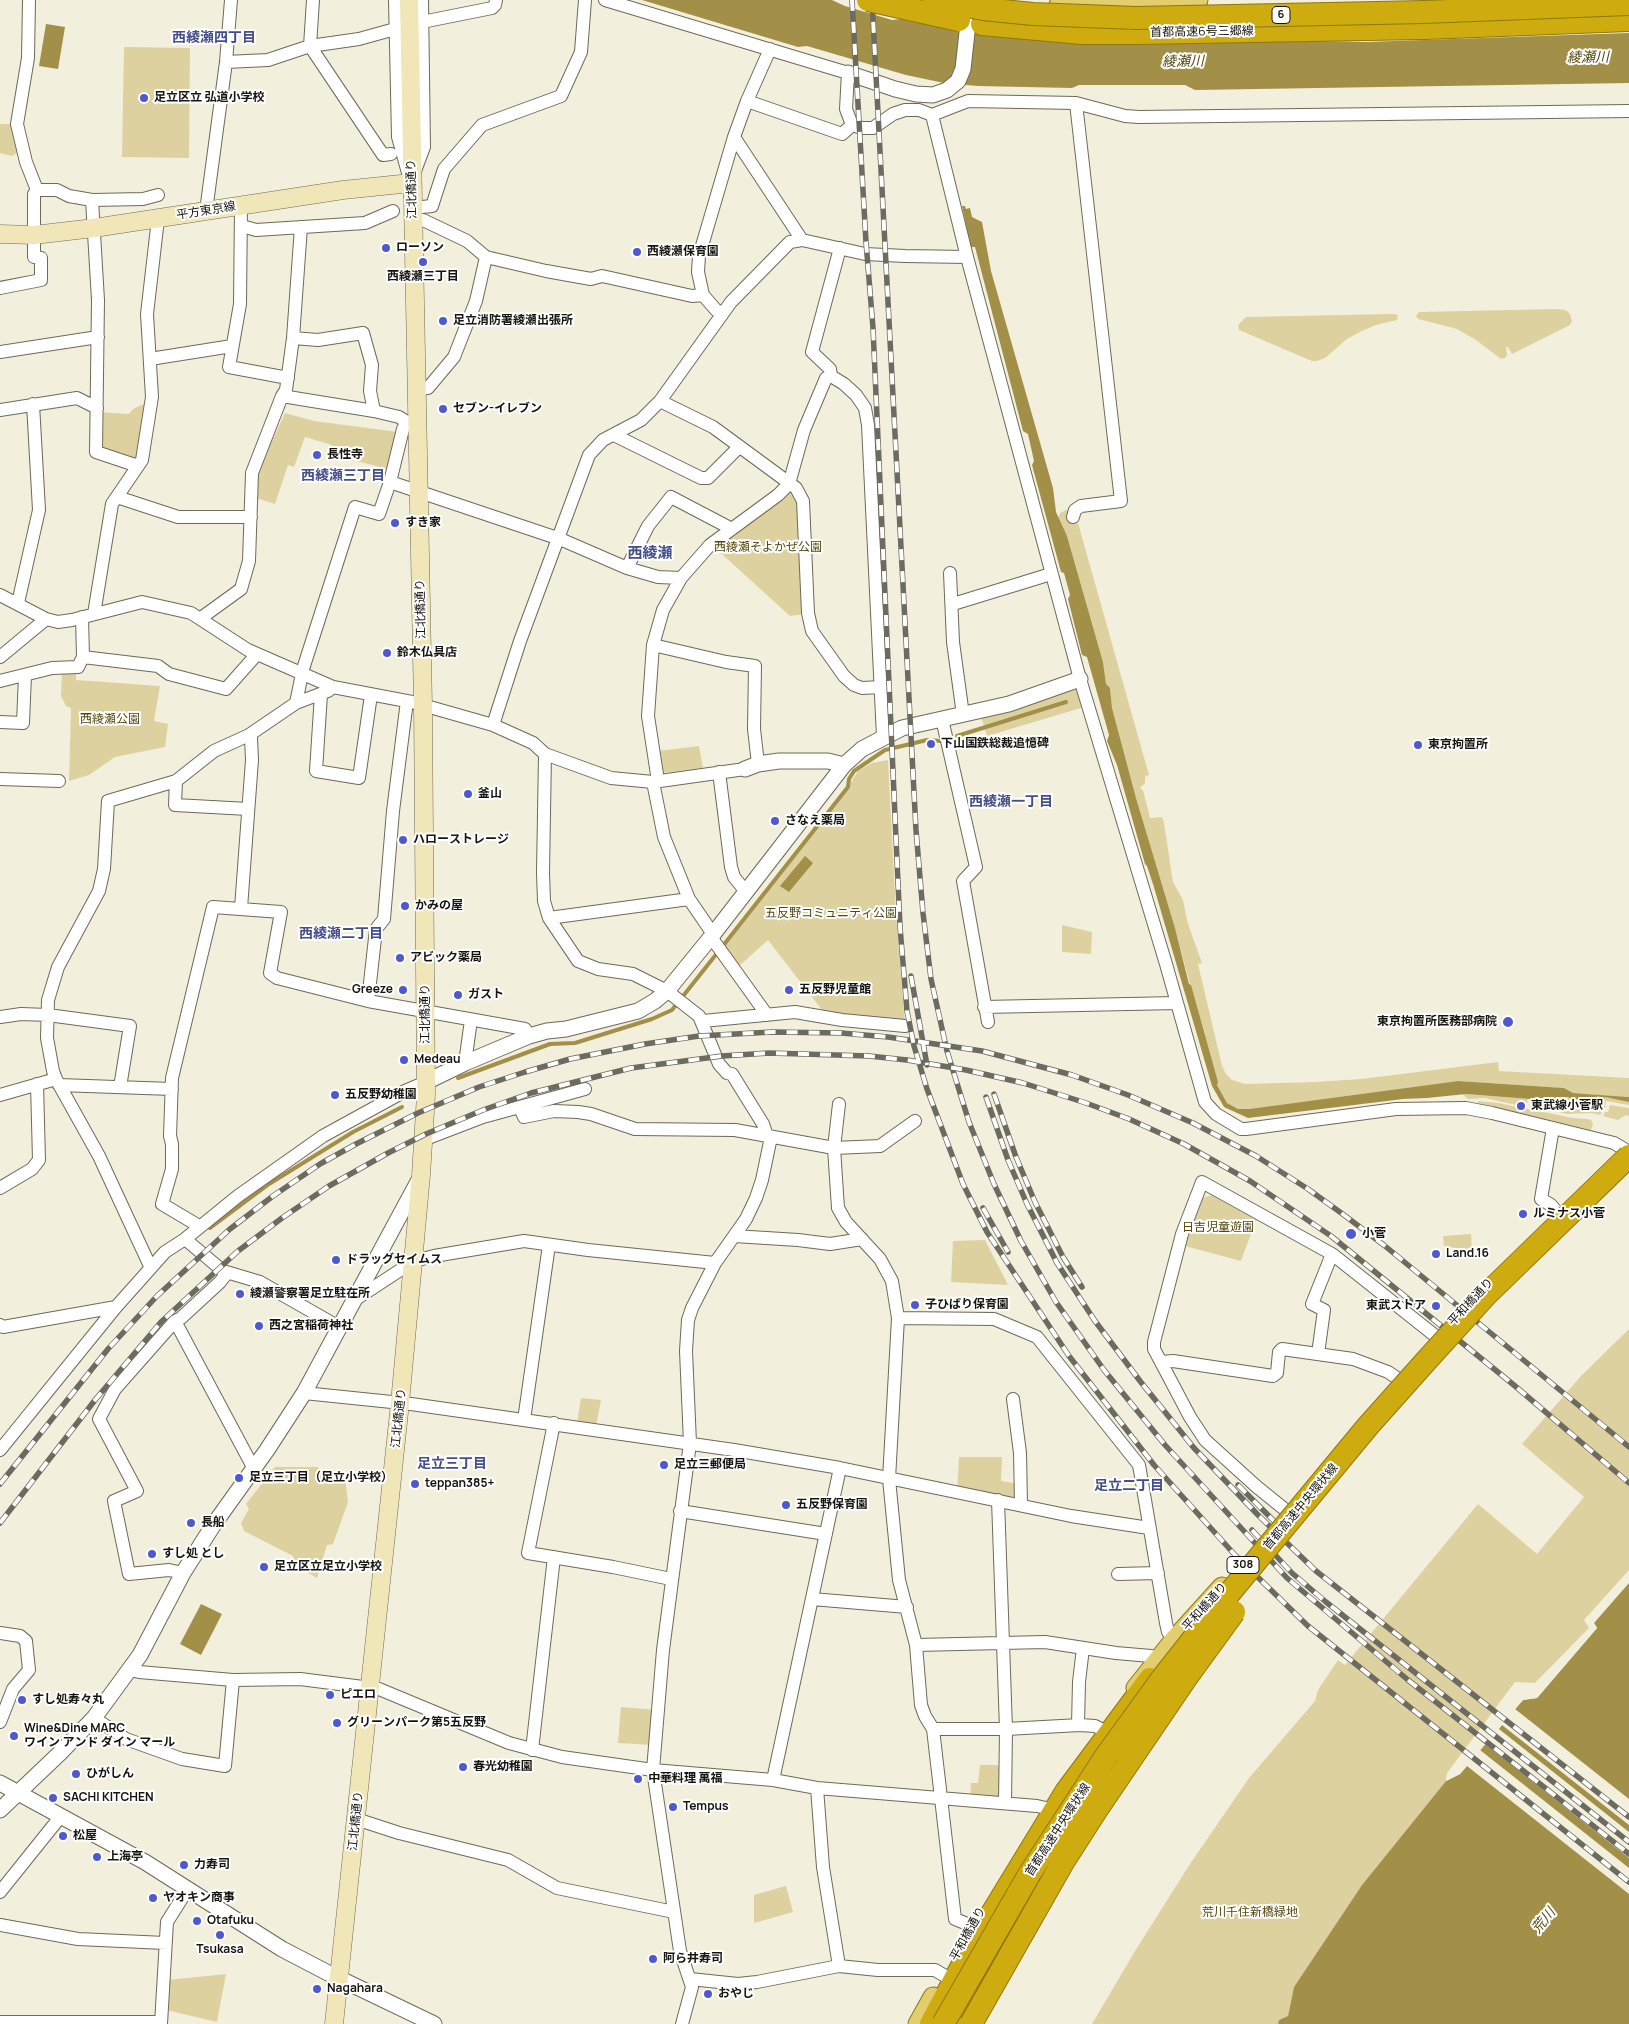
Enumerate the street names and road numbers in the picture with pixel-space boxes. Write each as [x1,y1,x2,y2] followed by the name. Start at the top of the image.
[1272,6,1290,24] road number: 6
[1150,24,1254,40] street label: 首都高速6号三郷線
[404,159,420,219] street label: 江北橋通り
[175,199,237,223] street label: 平方東京線
[413,579,429,639] street label: 江北橋通り
[419,984,433,1044] street label: 江北橋通り
[1445,1275,1497,1329] street label: 平和橋通り
[389,1387,409,1449] street label: 江北橋通り
[1261,1461,1341,1553] street label: 首都高速中央環状線
[1227,1556,1259,1574] road number: 308
[1180,1580,1230,1634] street label: 平和橋通り
[1023,1781,1093,1879] street label: 首都高速中央環状線
[346,1790,366,1852] street label: 江北橋通り
[947,1904,989,1964] street label: 平和橋通り

